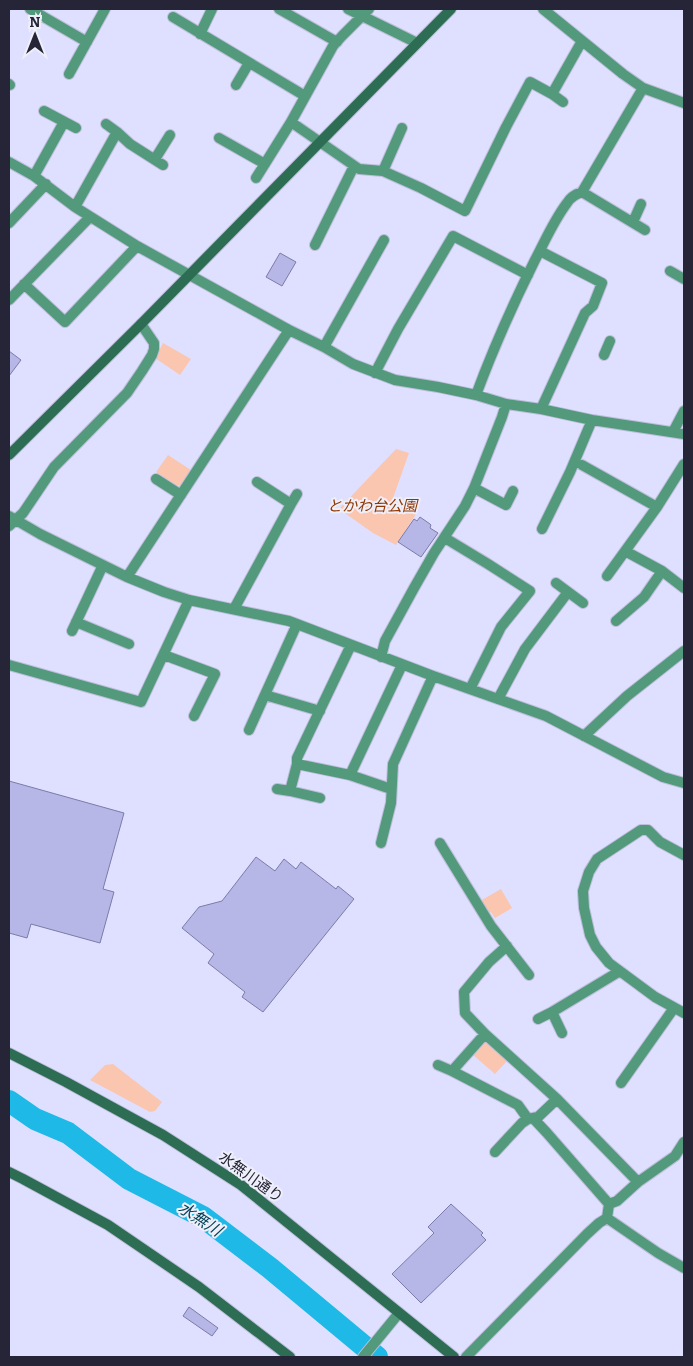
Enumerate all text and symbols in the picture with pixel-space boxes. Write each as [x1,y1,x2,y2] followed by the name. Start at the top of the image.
[10,10,60,60] north arrow
[30,14,41,31] text: N
[327,497,419,515] park label: とかわ台公園
[215,1148,287,1206] street label: 水無川通り
[175,1198,227,1241] water label: 水無川

